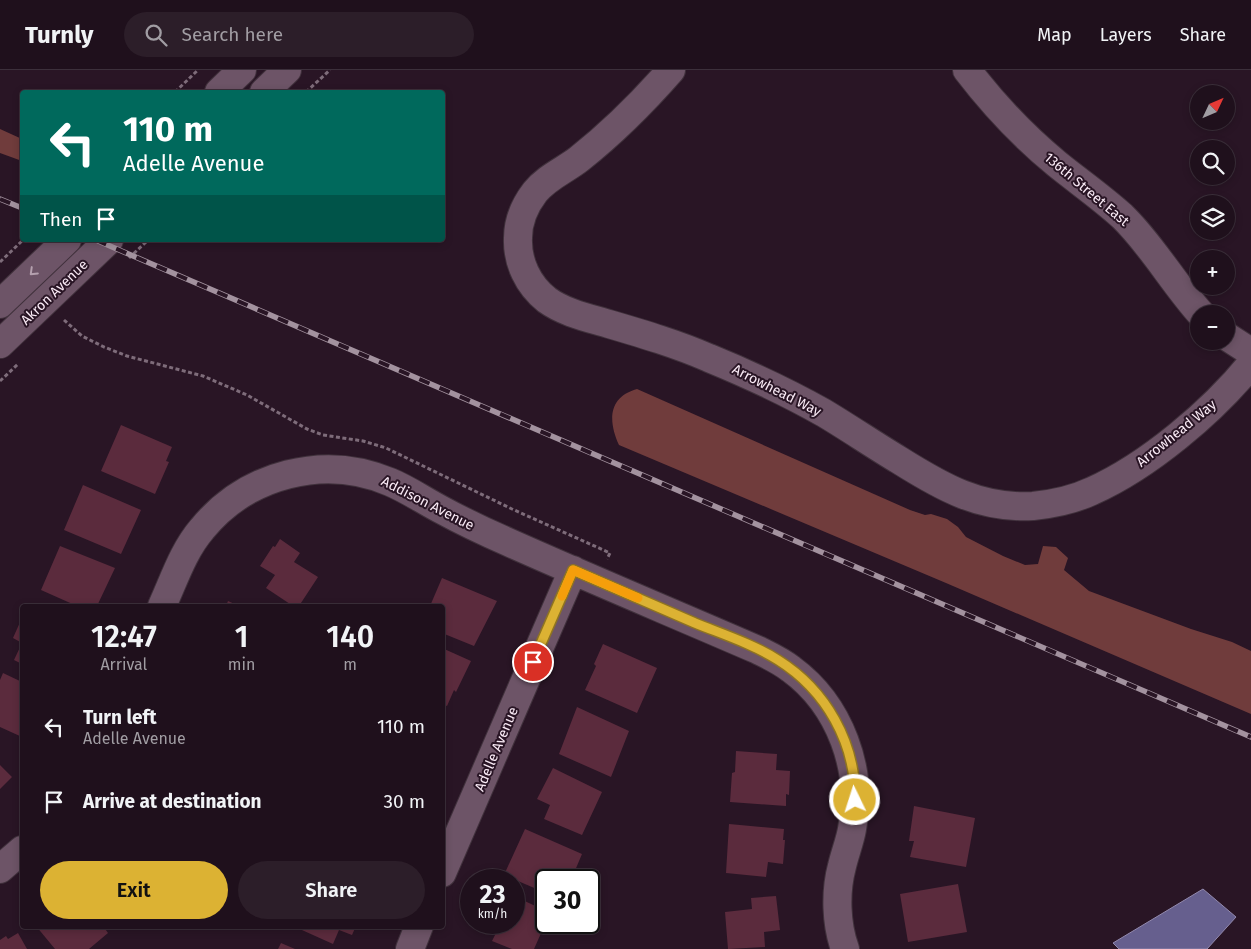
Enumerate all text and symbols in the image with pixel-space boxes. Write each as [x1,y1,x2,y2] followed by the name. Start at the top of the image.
[124,12,474,57] search box
[25,21,94,49] text: Turnly
[142,21,170,49] icon: search
[182,23,283,46] text: Search here
[1037,24,1072,46] text: Map
[1100,24,1152,46] text: Layers
[1180,24,1226,46] text: Share
[1190,85,1235,130] north arrow
[1190,85,1235,350] map controls
[123,108,213,150] text: 110 m
[40,110,105,175] icon: left
[1190,140,1235,185] button: search
[1041,149,1133,230] street label: 136th Street East
[123,150,264,177] text: Adelle Avenue
[1190,195,1235,240] button: layers
[92,205,120,233] icon: arrive
[40,208,82,231] text: Then
[1190,250,1235,295] button: +
[17,256,91,329] street label: Akron Avenue
[30,266,39,275] one-way arrow
[1190,305,1235,350] button: −
[729,361,824,420] street label: Arrowhead Way
[1133,396,1220,471] street label: Arrowhead Way
[379,473,477,534] street label: Addison Avenue
[91,619,157,655] text: 12:47
[235,619,248,655] text: 1
[326,619,374,655] text: 140
[512,641,554,683] pin
[519,648,547,676] icon: arrive
[100,655,147,674] text: Arrival
[228,655,255,674] text: min
[343,655,357,674] text: m
[471,704,522,794] street label: Adelle Avenue
[83,706,157,729] text: Turn left
[40,713,68,741] icon: left
[377,715,425,738] text: 110 m
[83,729,186,748] text: Adelle Avenue
[828,773,880,825] position arrow
[40,788,68,816] icon: arrive
[83,790,262,813] text: Arrive at destination
[384,790,425,813] text: 30 m
[40,861,228,919] button: Exit
[238,861,425,919] button: Share
[535,869,600,934] speed limit sign: 30
[480,880,505,910] text: 23
[478,907,507,921] text: km/h

